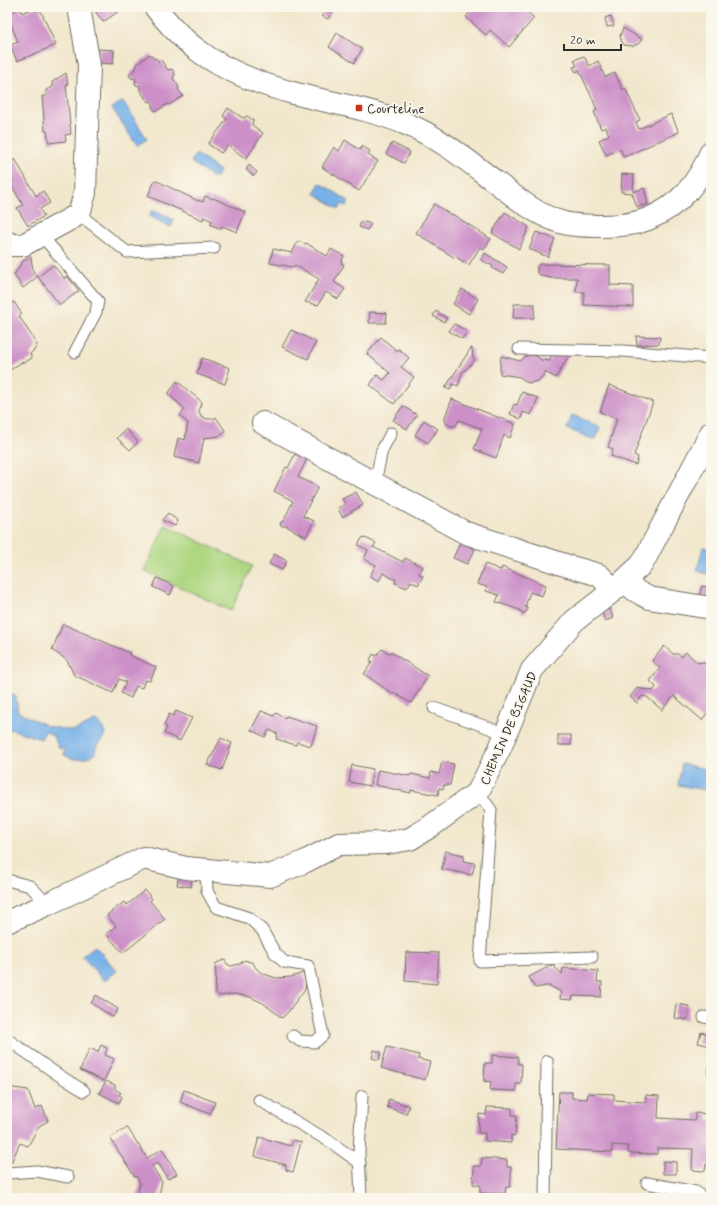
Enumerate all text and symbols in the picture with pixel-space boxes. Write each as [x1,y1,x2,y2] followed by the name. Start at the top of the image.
[564,26,621,52] scale bar
[570,33,596,49] text: 20 m
[367,101,425,118] place label: Courteline
[354,103,364,113] marker: Courteline
[477,669,542,788] street label: CHEMIN DE BIGAUD

